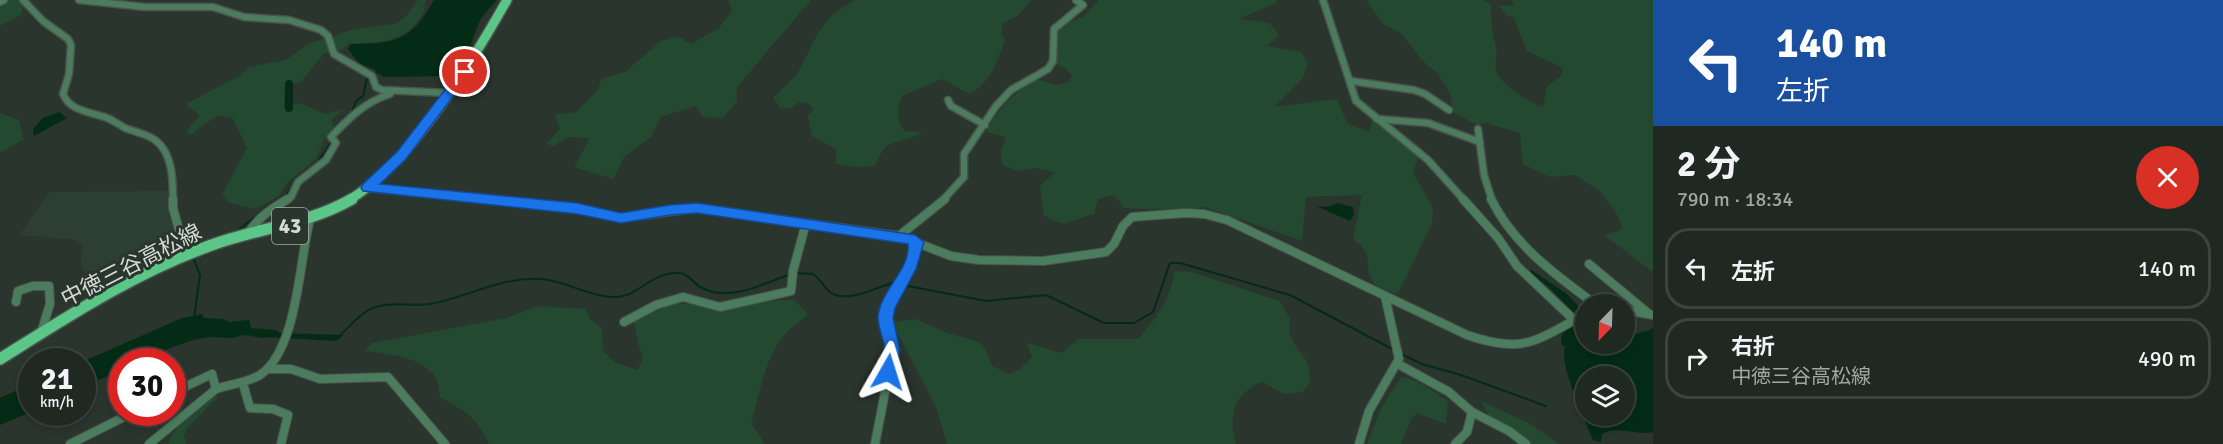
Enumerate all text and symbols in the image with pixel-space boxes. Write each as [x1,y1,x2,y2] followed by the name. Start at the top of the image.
[1776,18,1887,69] text: 140 m
[1677,24,1755,102] icon: left
[439,46,490,97] pin
[448,55,481,88] icon: arrive
[1776,75,1830,108] text: 左折
[1677,142,1740,187] text: 2 分
[2136,146,2199,209] button: close
[1677,187,1793,212] text: 790 m · 18:34
[272,208,308,244] road number: 43
[56,218,206,312] street label: 中徳三谷高松線
[1680,252,1713,285] icon: left
[2138,255,2196,282] text: 140 m
[1731,258,1775,285] text: 左折
[1575,294,1635,354] north arrow
[1575,294,1635,426] map controls
[1731,333,1775,360] text: 右折
[856,340,920,404] position arrow
[1680,342,1713,375] icon: right
[2138,345,2196,372] text: 490 m
[108,348,186,426] speed limit sign: 30
[41,361,73,398] text: 21
[1731,364,1871,389] text: 中徳三谷高松線
[1575,366,1635,426] button: layers
[40,393,74,411] text: km/h

